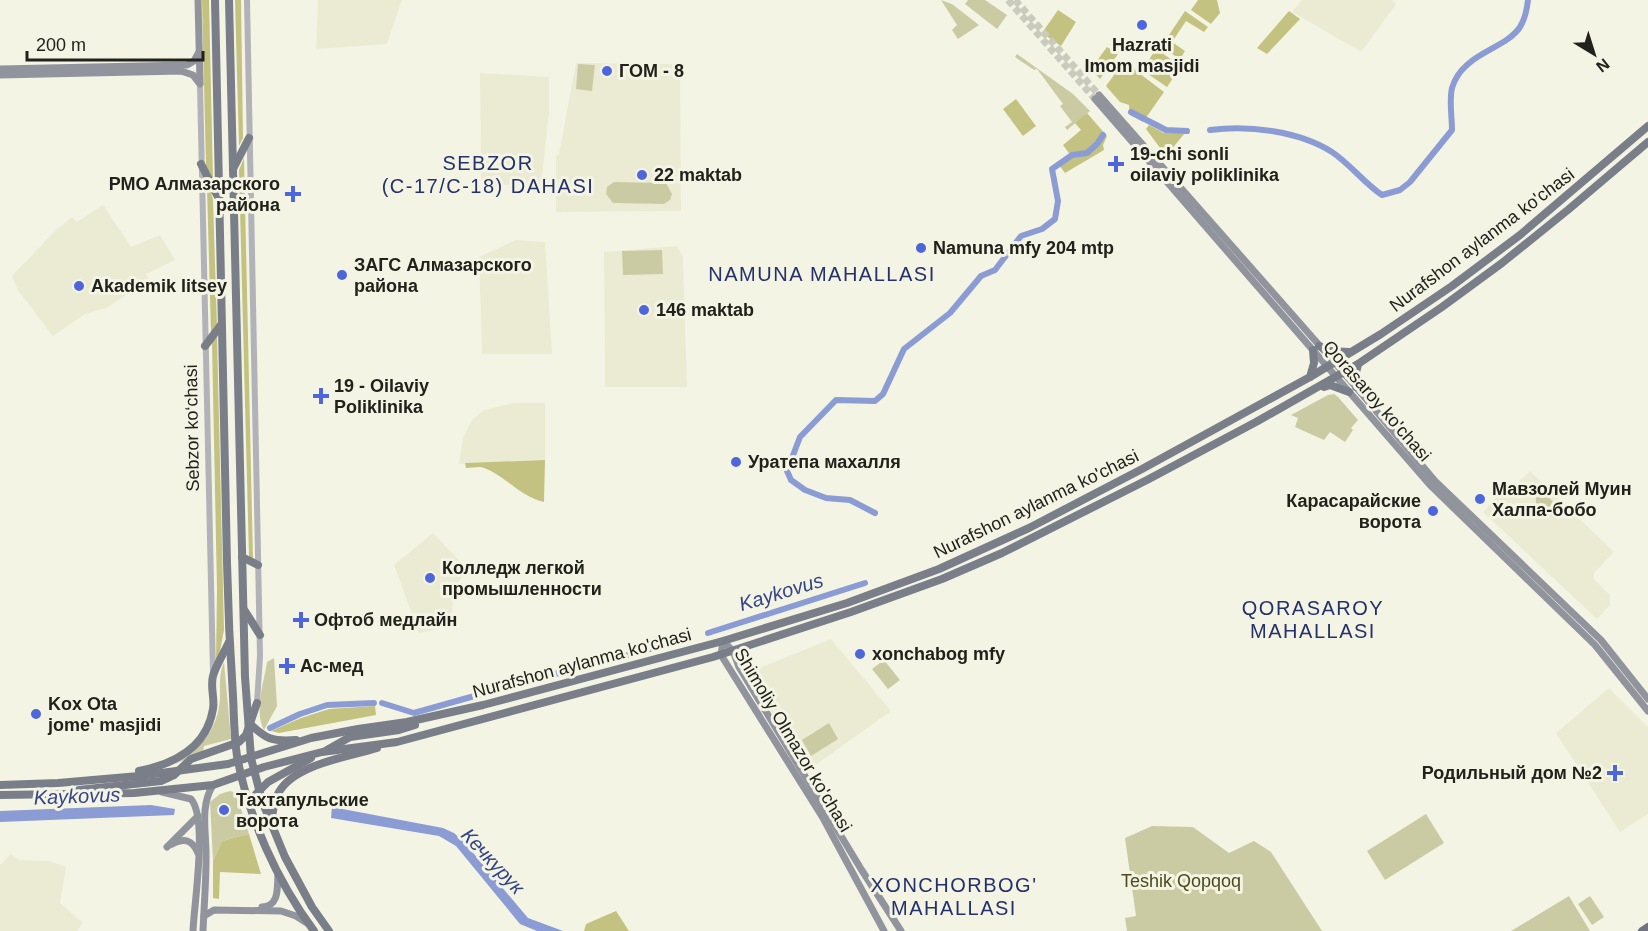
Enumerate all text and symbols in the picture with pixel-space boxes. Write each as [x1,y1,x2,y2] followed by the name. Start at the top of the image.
[1135,18,1149,32] marker: Hazrati Imom masjidi
[27,24,202,62] scale bar
[1564,24,1624,84] north arrow
[36,35,86,55] text: 200 m
[1084,35,1200,76] place label: Hazrati Imom masjidi
[1593,55,1613,76] text: N
[619,61,684,81] place label: ГОМ - 8
[600,64,614,78] marker: ГОМ - 8
[1130,144,1280,185] place label: 19-chi sonli oilaviy poliklinika
[382,152,594,197] district label: SEBZOR (C-17/C-18) DAHASI
[1107,155,1125,173] marker: 19-chi sonli oilaviy poliklinika
[1386,164,1578,316] street label: Nurafshon aylanma ko'chasi
[654,165,742,185] place label: 22 maktab
[635,168,649,182] marker: 22 maktab
[109,174,281,215] place label: РМО Алмазарского района
[284,185,302,203] marker: РМО Алмазарского района
[933,238,1114,258] place label: Namuna mfy 204 mtp
[914,241,928,255] marker: Namuna mfy 204 mtp
[354,255,532,296] place label: ЗАГС Алмазарского района
[708,263,936,285] district label: NAMUNA MAHALLASI
[335,268,349,282] marker: ЗАГС Алмазарского района
[91,276,227,296] place label: Akademik litsey
[72,279,86,293] marker: Akademik litsey
[656,300,754,320] place label: 146 maktab
[637,303,651,317] marker: 146 maktab
[1319,337,1435,465] street label: Qorasaroy ko'chasi
[181,364,203,492] street label: Sebzor ko‘chasi
[334,376,429,417] place label: 19 - Oilaviy Poliklinika
[312,387,330,405] marker: 19 - Oilaviy Poliklinika
[930,446,1142,562] street label: Nurafshon aylanma ko'chasi
[748,452,901,472] place label: Уратепа махалля
[729,455,743,469] marker: Уратепа махалля
[1492,479,1632,520] place label: Мавзолей Муин Халпа-бобо
[1286,491,1422,532] place label: Карасарайские ворота
[1473,492,1487,506] marker: Мавзолей Муин Халпа-бобо
[1426,504,1440,518] marker: Карасарайские ворота
[442,558,602,599] place label: Колледж легкой промышленности
[736,569,826,615] water label: Kaykovus
[423,571,437,585] marker: Колледж легкой промышленности
[1242,597,1384,642] district label: QORASAROY MAHALLASI
[314,610,457,630] place label: Офтоб медлайн
[292,611,310,629] marker: Офтоб медлайн
[470,624,694,702] street label: Nurafshon aylanma ko'chasi
[872,644,1005,664] place label: xonchabog mfy
[730,645,856,835] street label: Shimoliy Olmazor ko'chasi
[853,647,867,661] marker: xonchabog mfy
[300,656,364,676] place label: Ас-мед
[278,657,296,675] marker: Ас-мед
[47,694,161,735] place label: Kox Ota jome' masjidi
[29,707,43,721] marker: Kox Ota jome' masjidi
[1422,763,1602,783] place label: Родильный дом №2
[1606,764,1624,782] marker: Родильный дом №2
[33,783,121,809] water label: Kaykovus
[236,790,369,831] place label: Тахтапульские ворота
[217,803,231,817] marker: Тахтапульские ворота
[457,824,530,899] water label: Кечкурук
[1121,871,1241,891] park label: Teshik Qopqoq
[871,874,1038,919] district label: XONCHORBOG' MAHALLASI

